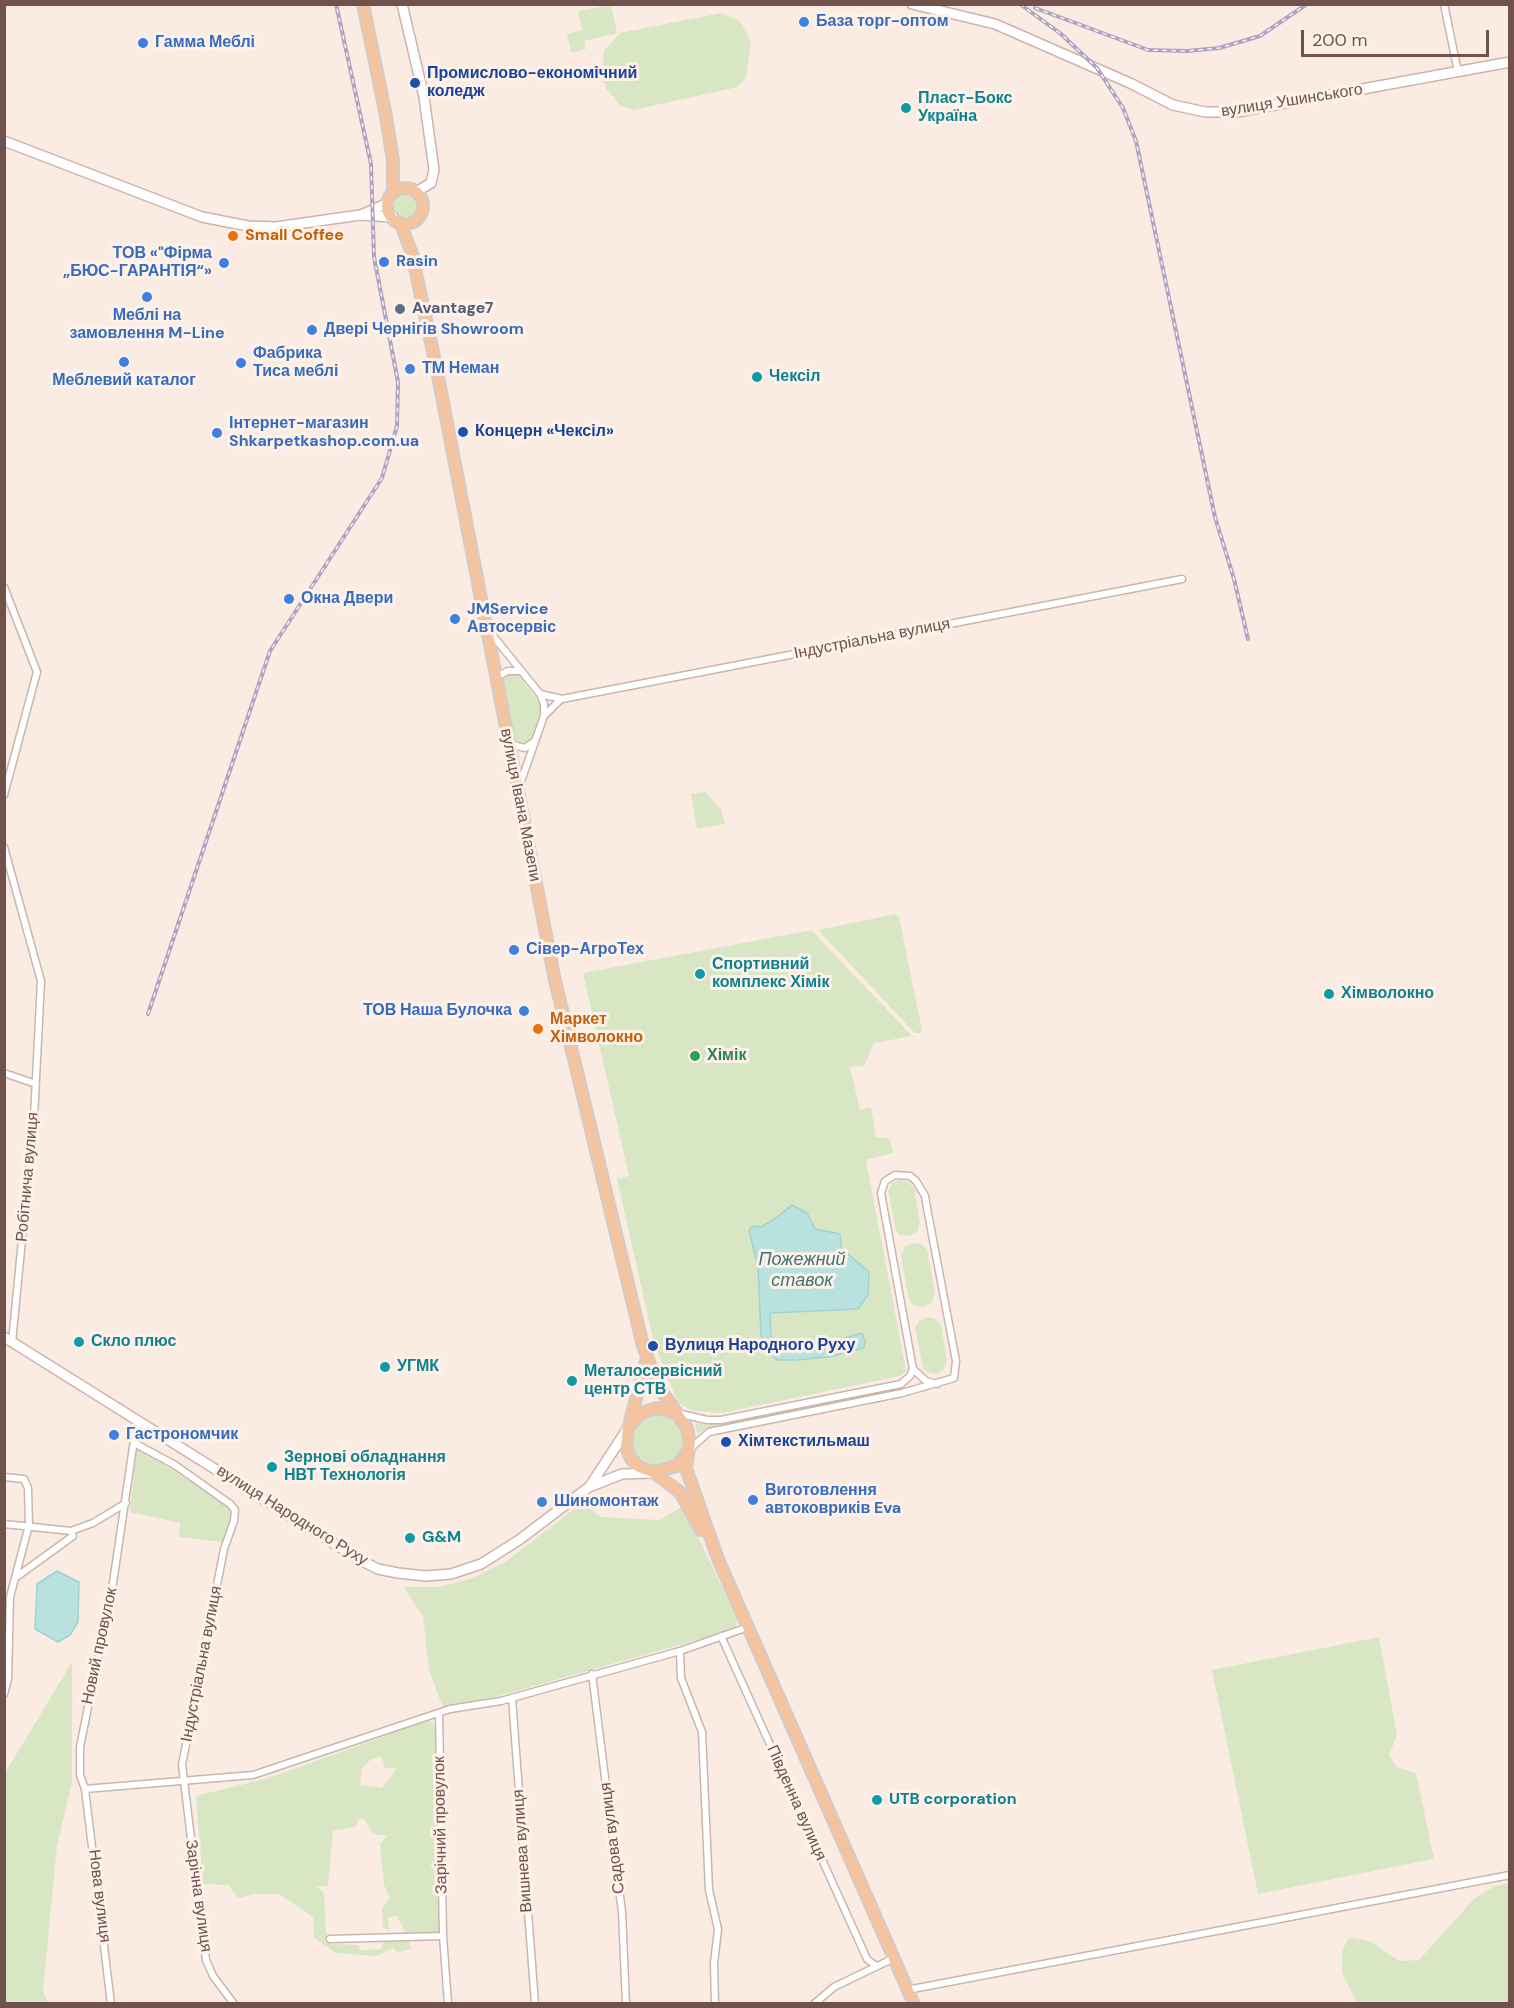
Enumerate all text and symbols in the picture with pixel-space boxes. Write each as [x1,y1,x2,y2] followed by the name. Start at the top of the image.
[816,12,949,32] place label: База торг-оптом
[797,15,811,29] marker: База торг-оптом
[1304,18,1492,56] scale bar
[1312,28,1368,52] text: 200 m
[155,33,255,53] place label: Гамма Меблі
[136,36,150,50] marker: Гамма Меблі
[427,64,637,102] place label: Промислово-економічний коледж
[408,76,422,90] marker: Промислово-економічний коледж
[1220,80,1364,122] street label: вулиця Ушинського
[918,89,1012,127] place label: Пласт-Бокс Україна
[899,101,913,115] marker: Пласт-Бокс Україна
[245,226,344,246] place label: Small Coffee
[226,229,240,243] marker: Small Coffee
[63,244,212,282] place label: ТОВ «"Фірма „БЮС-ГАРАНТІЯ“»
[396,252,438,272] place label: Rasin
[377,255,391,269] marker: Rasin
[217,256,231,270] marker: ТОВ «"Фірма „БЮС-ГАРАНТІЯ“»
[140,290,154,304] marker: Меблі на замовлення M-Line
[412,299,493,319] place label: Avantage7
[393,302,407,316] marker: Avantage7
[69,306,225,344] place label: Меблі на замовлення M-Line
[324,320,524,340] place label: Двері Чернігів Showroom
[305,323,319,337] marker: Двері Чернігів Showroom
[253,344,338,382] place label: Фабрика Тиса меблі
[117,355,131,369] marker: Меблевий каталог
[234,356,248,370] marker: Фабрика Тиса меблі
[422,359,499,379] place label: ТМ Неман
[403,362,417,376] marker: ТМ Неман
[769,367,820,387] place label: Чексіл
[750,370,764,384] marker: Чексіл
[52,371,196,391] place label: Меблевий каталог
[229,414,419,452] place label: Інтернет-магазин Shkarpetkashop.com.ua
[475,422,614,442] place label: Концерн «Чексіл»
[456,425,470,439] marker: Концерн «Чексіл»
[210,426,224,440] marker: Інтернет-магазин Shkarpetkashop.com.ua
[301,589,393,609] place label: Окна Двери
[282,592,296,606] marker: Окна Двери
[467,600,556,638] place label: JMService Автосервіс
[448,612,462,626] marker: JMService Автосервіс
[792,614,952,664] street label: Індустріальна вулиця
[496,727,544,883] street label: вулиця Івана Мазепи
[526,940,644,960] place label: Сівер-АгроТех
[507,943,521,957] marker: Сівер-АгроТех
[712,955,830,993] place label: Спортивний комплекс Хімік
[693,967,707,981] marker: Спортивний комплекс Хімік
[1341,984,1434,1004] place label: Хімволокно
[1322,987,1336,1001] marker: Хімволокно
[363,1001,512,1021] place label: ТОВ Наша Булочка
[517,1004,531,1018] marker: ТОВ Наша Булочка
[550,1010,643,1048] place label: Маркет Хімволокно
[531,1022,545,1036] marker: Маркет Хімволокно
[707,1046,746,1066] place label: Хімік
[688,1049,702,1063] marker: Хімік
[13,1111,43,1243] street label: Робітнича вулиця
[758,1249,846,1292] water label: Пожежний ставок
[91,1332,176,1352] place label: Скло плюс
[72,1335,86,1349] marker: Скло плюс
[665,1336,855,1356] place label: Вулиця Народного Руху
[646,1339,660,1353] marker: Вулиця Народного Руху
[397,1357,439,1377] place label: УГМК
[378,1360,392,1374] marker: УГМК
[584,1362,722,1400] place label: Металосервісний центр СТВ
[565,1374,579,1388] marker: Металосервісний центр СТВ
[126,1425,238,1445] place label: Гастрономчик
[107,1428,121,1442] marker: Гастрономчик
[738,1432,870,1452] place label: Хімтекстильмаш
[719,1435,733,1449] marker: Хімтекстильмаш
[284,1448,446,1486] place label: Зернові обладнання НВТ Технологія
[265,1460,279,1474] marker: Зернові обладнання НВТ Технологія
[213,1462,371,1570] street label: вулиця Народного Руху
[765,1481,901,1519] place label: Виготовлення автоковриків Eva
[554,1492,658,1512] place label: Шиномонтаж
[746,1493,760,1507] marker: Виготовлення автоковриків Eva
[535,1495,549,1509] marker: Шиномонтаж
[422,1528,461,1548] place label: G&M
[403,1531,417,1545] marker: G&M
[177,1584,227,1744] street label: Індустріальна вулиця
[78,1586,122,1706] street label: Новий провулок
[762,1742,830,1864] street label: Південна вулиця
[430,1756,452,1894] street label: Зарічний провулок
[597,1781,629,1895] street label: Садова вулиця
[509,1789,537,1913] street label: Вишнева вулиця
[889,1790,1017,1810] place label: UTB corporation
[870,1793,884,1807] marker: UTB corporation
[181,1839,215,1953] street label: Зарічна вулиця
[84,1848,114,1944] street label: Нова вулиця

